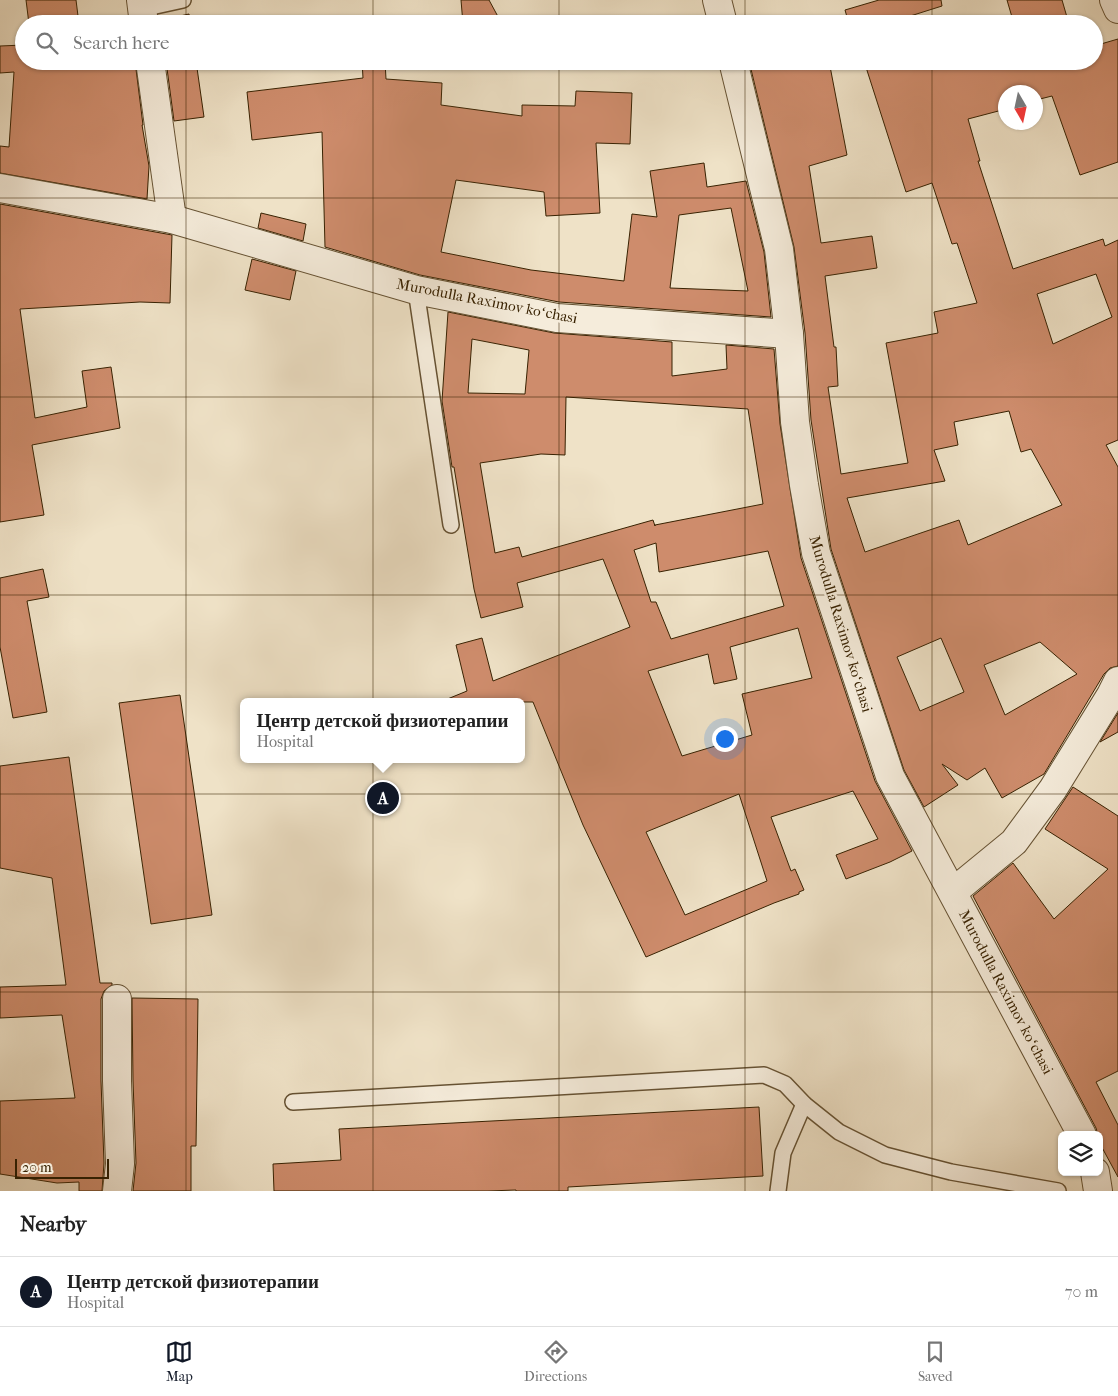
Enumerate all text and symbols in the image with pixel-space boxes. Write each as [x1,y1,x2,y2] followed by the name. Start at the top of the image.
[15,15,1103,70] search box
[33,29,61,57] icon: search
[73,32,169,54] text: Search here
[998,85,1043,130] north arrow
[395,275,579,327] street label: Murodulla Raximov koʻchasi
[806,534,877,715] street label: Murodulla Raximov koʻchasi
[240,698,525,763] popup
[257,710,508,732] text: Центр детской физиотерапии
[712,726,738,752] your location
[257,732,314,751] text: Hospital
[367,779,399,817] pin: A
[955,907,1057,1078] street label: Murodulla Raximov koʻchasi
[1058,1131,1103,1176] map controls
[1058,1131,1103,1176] button: layers
[15,1156,109,1179] scale bar
[22,1159,52,1176] text: 20 m
[20,1212,86,1236] text: Nearby
[67,1271,319,1293] text: Центр детской физиотерапии
[31,1282,41,1301] text: A
[1065,1282,1098,1301] text: 70 m
[67,1293,124,1312] text: Hospital
[165,1338,193,1385] tab: Map
[524,1338,587,1385] tab: Directions
[918,1338,953,1385] tab: Saved

